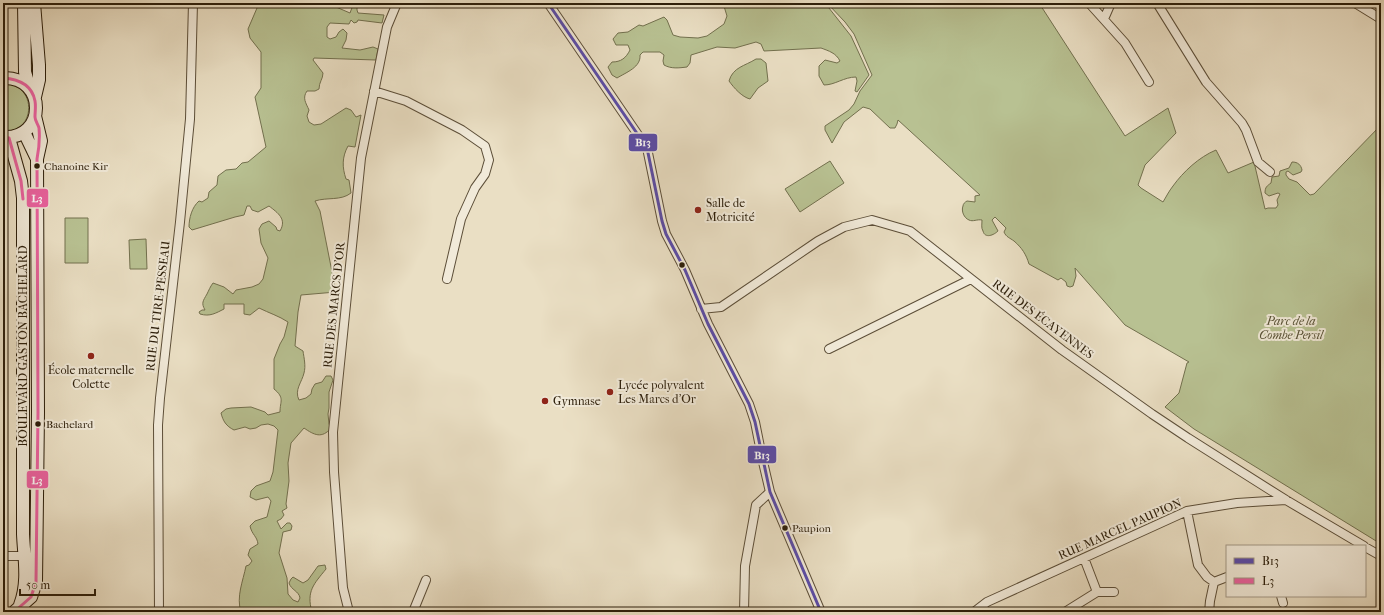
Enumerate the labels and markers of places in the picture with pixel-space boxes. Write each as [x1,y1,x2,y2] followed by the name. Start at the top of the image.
[44,160,108,173] place label: Chanoine Kir
[32,161,42,171] marker: Chanoine Kir
[706,196,755,224] place label: Salle de Motricité
[693,205,703,215] marker: Salle de Motricité
[677,260,687,270] unlabelled marker
[86,351,96,361] marker: École maternelle Colette
[48,362,134,391] place label: École maternelle Colette
[618,378,705,406] place label: Lycée polyvalent Les Marcs d'Or
[605,387,615,397] marker: Lycée polyvalent Les Marcs d'Or
[553,394,601,408] place label: Gymnase
[540,396,550,406] marker: Gymnase
[46,418,94,431] place label: Bachelard
[33,419,43,429] marker: Bachelard
[792,522,831,535] place label: Paupion
[780,523,790,533] marker: Paupion

